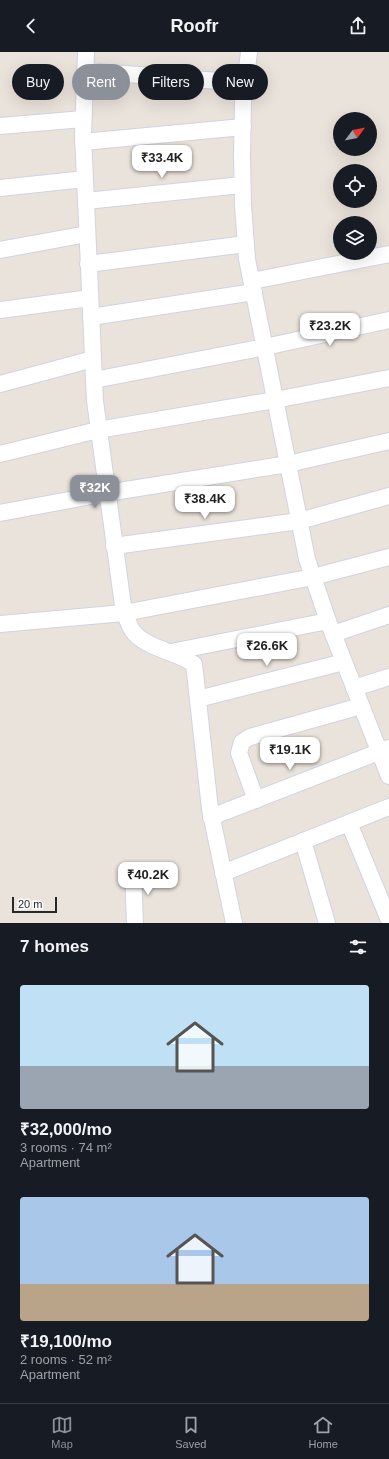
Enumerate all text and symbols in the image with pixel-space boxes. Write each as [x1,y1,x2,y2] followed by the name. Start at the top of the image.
[20,15,42,37] icon: back
[347,15,369,37] icon: share
[171,16,219,36] text: Roofr
[12,64,64,100] chip: Buy
[72,64,130,100] chip: Rent
[138,64,204,100] chip: Filters
[212,64,268,100] chip: New
[333,112,377,156] north arrow
[333,112,377,260] map controls
[129,145,195,179] pin: ₹33.4K
[141,150,183,165] text: ₹33.4K
[333,164,377,208] button: locate
[333,216,377,260] button: layers
[297,313,363,347] pin: ₹23.2K
[309,318,351,333] text: ₹23.2K
[71,475,119,509] pin: ₹32K
[79,480,111,495] text: ₹32K
[172,486,238,520] pin: ₹38.4K
[184,491,226,506] text: ₹38.4K
[234,633,300,667] pin: ₹26.6K
[246,638,288,653] text: ₹26.6K
[257,737,323,771] pin: ₹19.1K
[269,742,311,757] text: ₹19.1K
[115,862,181,896] pin: ₹40.2K
[127,867,169,882] text: ₹40.2K
[12,895,57,914] scale bar
[18,898,42,910] text: 20 m
[347,936,369,958] icon: filters
[20,937,89,956] text: 7 homes
[159,1011,231,1083] icon: home
[20,1120,112,1139] text: ₹32,000/mo
[20,1140,112,1155] text: 3 rooms · 74 m²
[20,1155,80,1170] text: Apartment
[159,1223,231,1295] icon: home
[20,1332,112,1351] text: ₹19,100/mo
[20,1352,112,1367] text: 2 rooms · 52 m²
[20,1367,80,1382] text: Apartment
[51,1414,73,1450] tab: Map
[175,1414,206,1450] tab: Saved
[309,1414,338,1450] tab: Home

